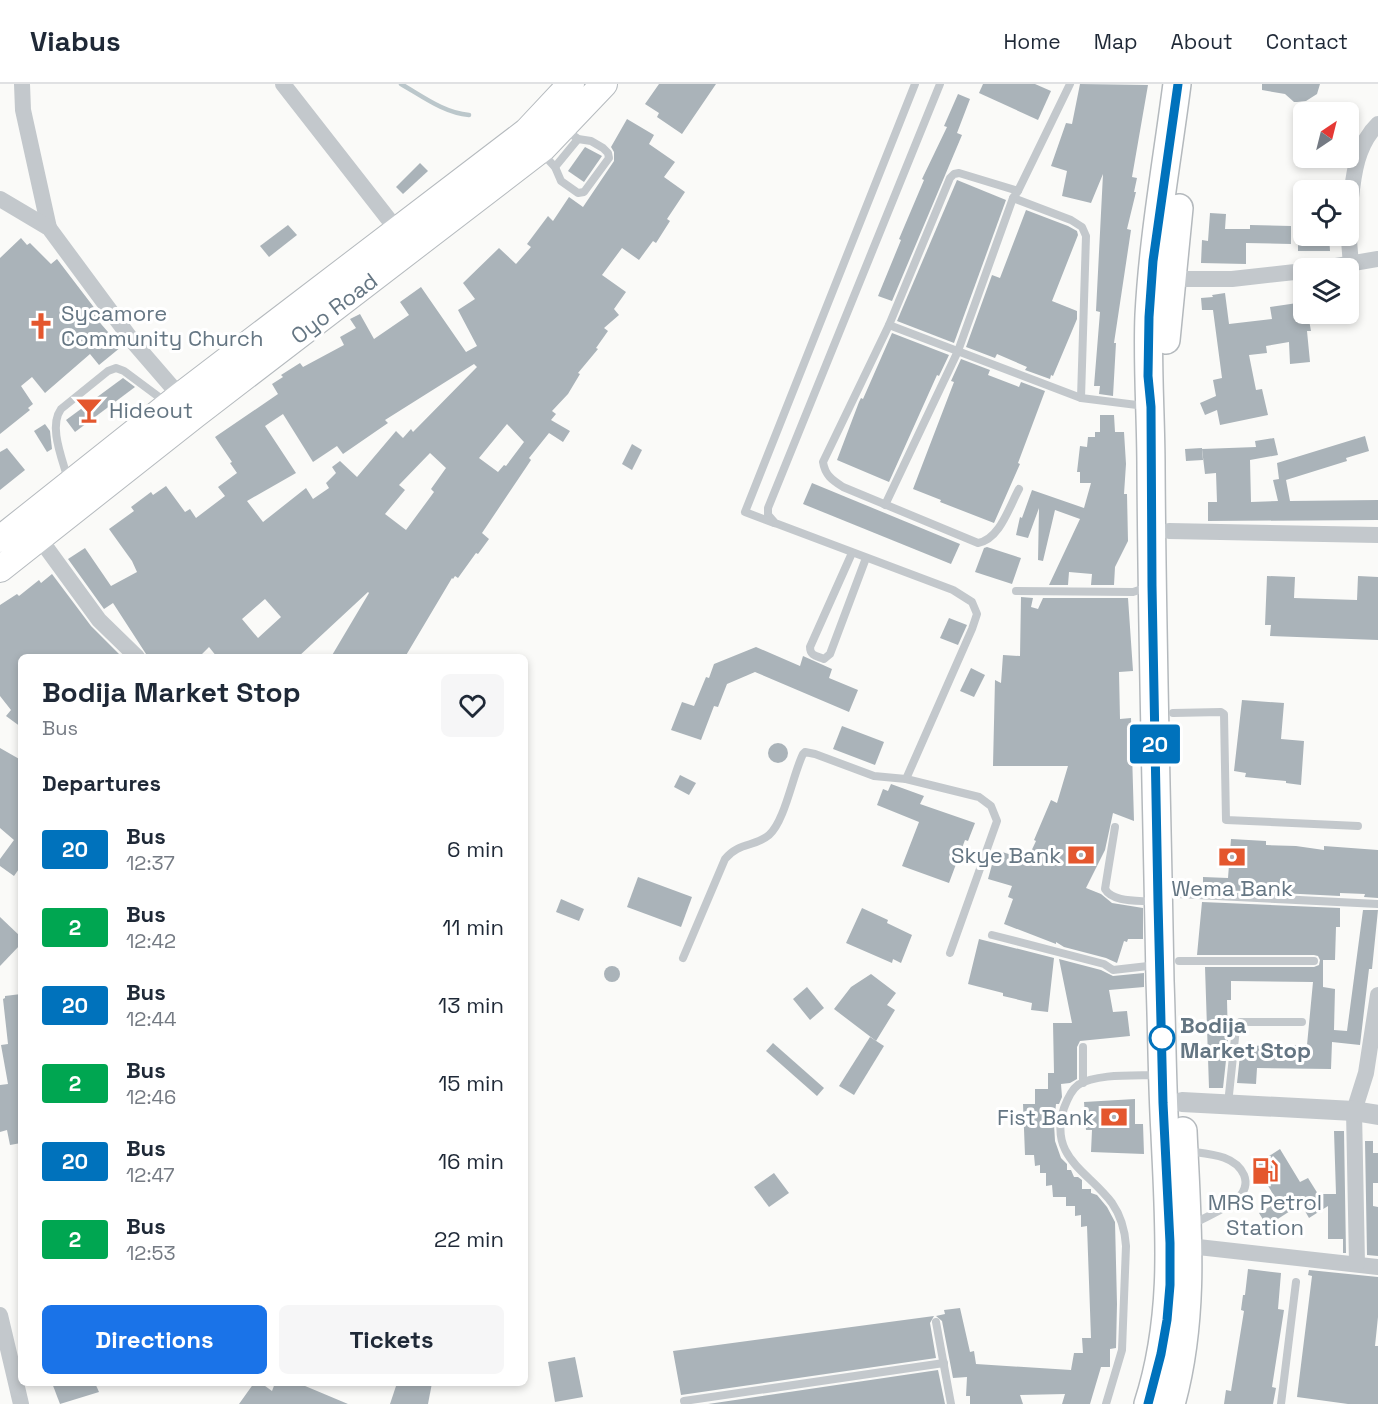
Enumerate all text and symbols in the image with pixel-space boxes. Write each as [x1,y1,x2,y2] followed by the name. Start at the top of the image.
[30,23,121,59] text: Viabus
[1003,28,1061,55] text: Home
[1094,28,1138,55] text: Map
[1171,28,1233,55] text: About
[1266,28,1348,55] text: Contact
[1293,102,1359,168] north arrow
[1293,102,1359,324] map controls
[1293,180,1359,246] button: locate
[1293,258,1359,324] button: layers
[285,266,383,350] street label: Oyo Road
[61,299,263,352] place label: Sycamore Community Church
[26,311,56,341] church icon: Sycamore Community Church
[74,395,104,425] bar icon: Hideout
[109,396,193,424] place label: Hideout
[42,674,301,710] text: Bodija Market Stop
[441,674,504,737] button: heart
[42,715,78,741] text: Bus
[1128,724,1182,764] line badge: 20
[1142,731,1168,758] text: 20
[42,769,161,797] text: Departures
[126,822,166,850] text: Bus
[447,835,504,863] text: 6 min
[62,836,88,863] text: 20
[1066,840,1096,870] bank icon: Skye Bank
[951,841,1061,869] place label: Skye Bank
[1217,842,1247,872] bank icon: Wema Bank
[126,850,175,876] text: 12:37
[1171,874,1293,902] place label: Wema Bank
[126,900,166,928] text: Bus
[442,913,504,941] text: 11 min
[69,914,81,941] text: 2
[126,928,176,954] text: 12:42
[126,978,166,1006] text: Bus
[438,991,504,1019] text: 13 min
[62,992,88,1019] text: 20
[126,1006,176,1032] text: 12:44
[1180,1011,1311,1064] place label: Bodija Market Stop
[1149,1025,1175,1051] marker: Bodija Market Stop
[126,1056,166,1084] text: Bus
[438,1069,504,1097] text: 15 min
[69,1070,81,1097] text: 2
[126,1084,176,1110] text: 12:46
[1099,1102,1129,1132] bank icon: Fist Bank
[997,1103,1094,1131] place label: Fist Bank
[126,1134,166,1162] text: Bus
[438,1147,504,1175] text: 16 min
[62,1148,88,1175] text: 20
[1250,1156,1280,1186] fuel station icon: MRS Petrol Station
[126,1162,175,1188] text: 12:47
[1208,1188,1322,1241] place label: MRS Petrol Station
[126,1212,166,1240] text: Bus
[434,1225,504,1253] text: 22 min
[69,1226,81,1253] text: 2
[126,1240,176,1266] text: 12:53
[42,1305,267,1374] button: Directions
[279,1305,504,1374] button: Tickets

